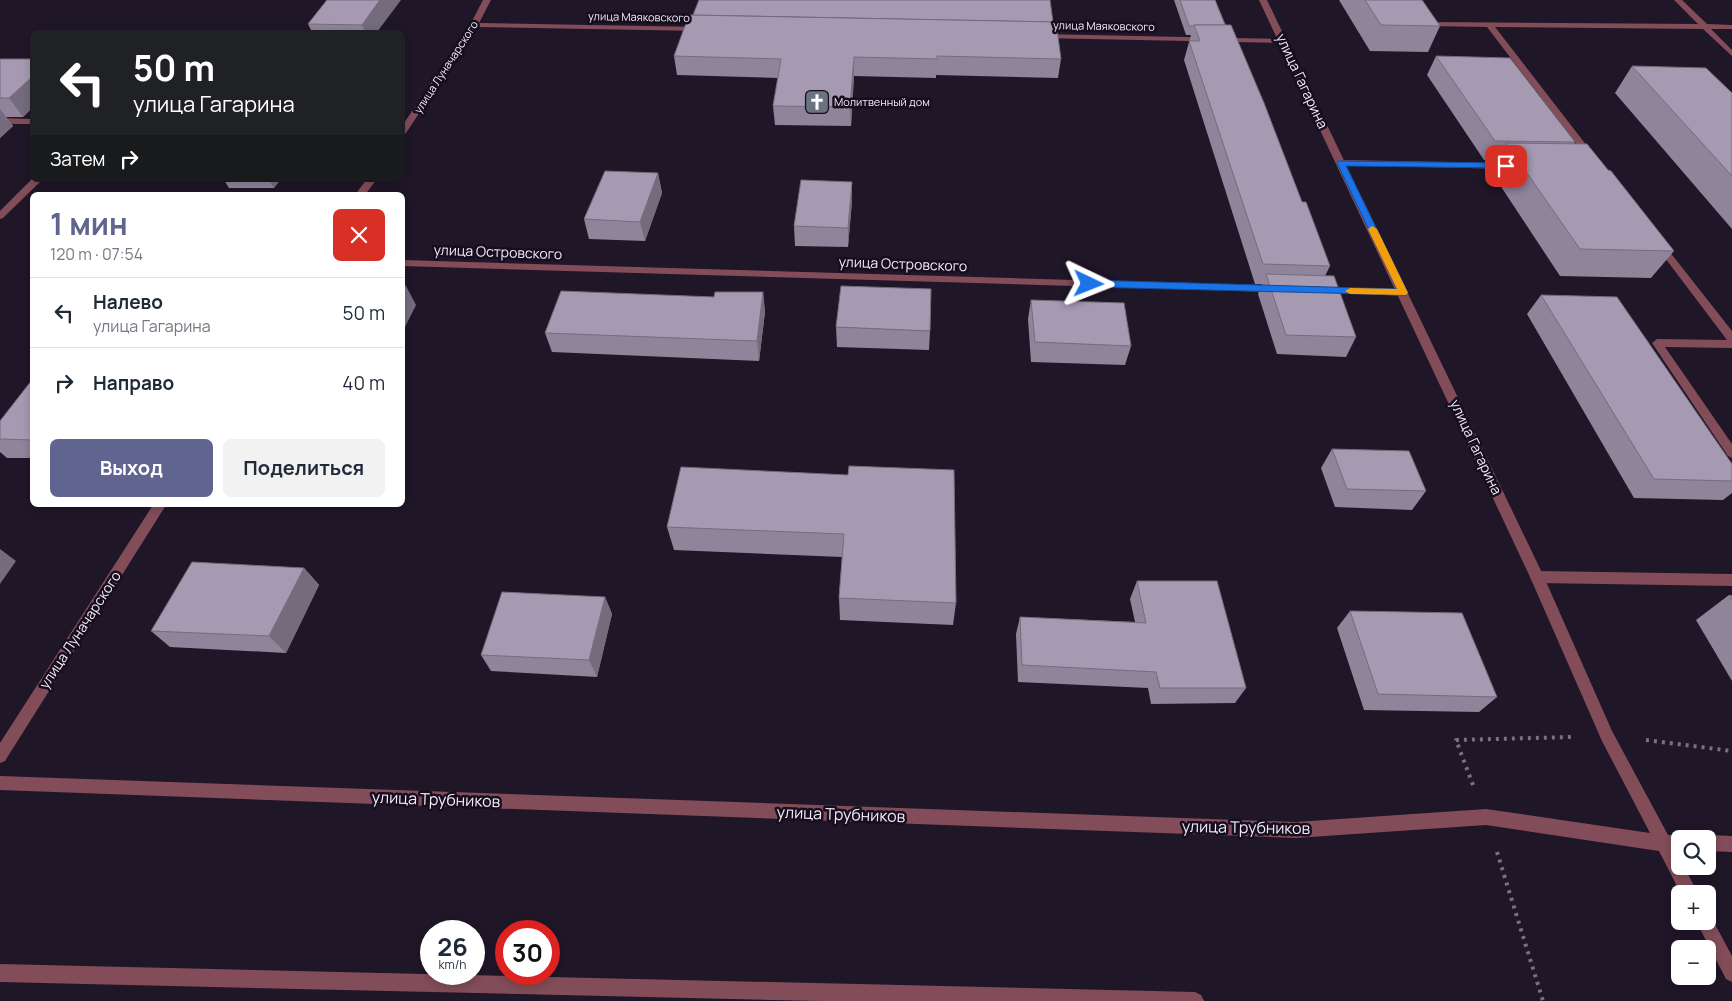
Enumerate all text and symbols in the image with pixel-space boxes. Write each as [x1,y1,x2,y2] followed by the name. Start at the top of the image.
[588,8,691,25] street label: улица Маяковского
[410,17,481,116] street label: улица Луначарского
[1053,17,1156,34] street label: улица Маяковского
[1272,30,1333,131] street label: улица Гагарина
[133,44,215,92] text: 50 m
[50,50,115,115] icon: left
[133,89,295,119] text: улица Гагарина
[804,89,830,115] church icon: Молитвенный дом
[834,94,930,109] place label: Молитвенный дом
[115,145,143,173] icon: right
[1485,145,1527,187] pin
[50,146,105,172] text: Затем
[1492,152,1520,180] icon: arrive
[50,203,128,244] text: 1 мин
[333,209,385,261] button: close
[433,240,563,263] street label: улица Островского
[50,243,143,265] text: 120 m · 07:54
[838,252,968,275] street label: улица Островского
[1062,257,1114,309] position arrow
[93,289,163,315] text: Налево
[50,299,78,327] icon: left
[343,300,385,326] text: 50 m
[93,315,211,337] text: улица Гагарина
[50,369,78,397] icon: right
[93,370,174,396] text: Направо
[342,370,385,396] text: 40 m
[1446,396,1507,497] street label: улица Гагарина
[50,439,213,497] button: Выход
[223,439,385,497] button: Поделиться
[34,567,125,692] street label: улица Луначарского
[371,786,501,812] street label: улица Трубников
[776,801,906,827] street label: улица Трубников
[1182,815,1311,839] street label: улица Трубников
[1671,830,1716,985] map controls
[1671,830,1716,875] button: search
[1671,885,1716,930] button: +
[495,920,560,985] speed limit sign: 30
[437,929,468,964] text: 26
[1671,940,1716,985] button: −
[439,956,466,973] text: km/h

